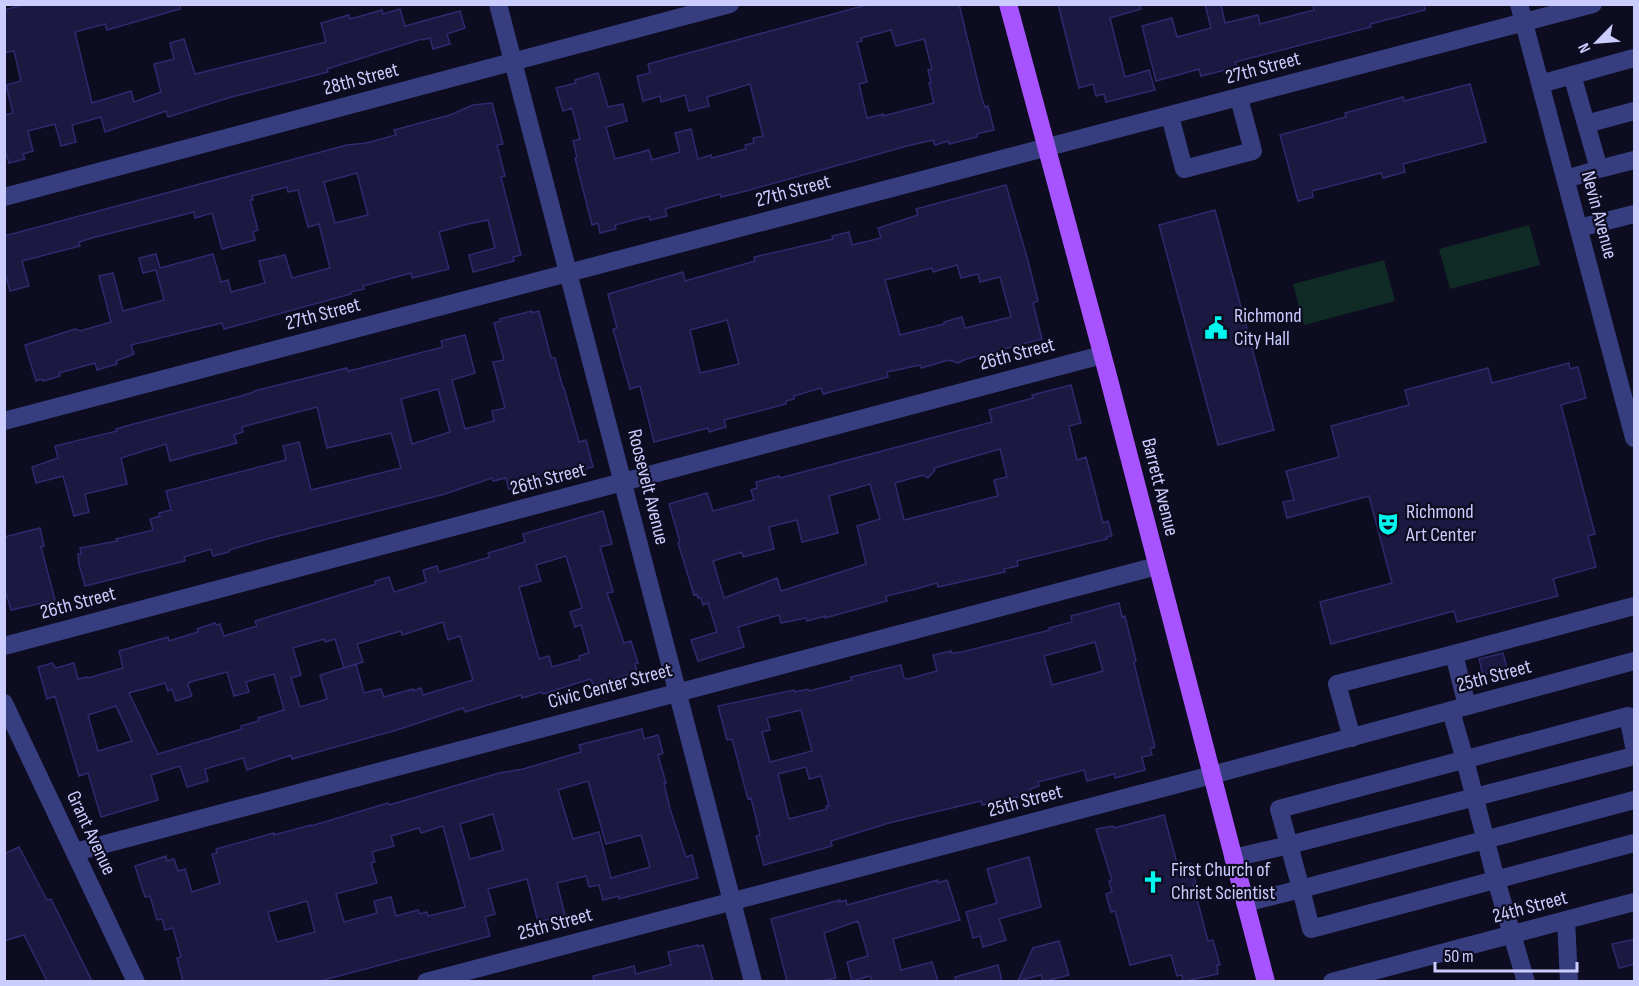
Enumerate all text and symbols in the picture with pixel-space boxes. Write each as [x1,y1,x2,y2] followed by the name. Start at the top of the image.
[1567,12,1627,72] north arrow
[1574,40,1595,56] text: N
[1223,47,1303,89] street label: 27th Street
[321,57,401,101] street label: 28th Street
[1576,168,1622,262] street label: Nevin Avenue
[753,170,833,212] street label: 27th Street
[283,293,363,335] street label: 27th Street
[1234,304,1302,351] place label: Richmond City Hall
[1203,315,1229,341] public building icon: Richmond City Hall
[977,332,1057,376] street label: 26th Street
[622,427,674,547] street label: Roosevelt Avenue
[1136,436,1184,538] street label: Barrett Avenue
[508,457,588,501] street label: 26th Street
[1405,500,1476,547] place label: Richmond Art Center
[1375,511,1401,537] theatre icon: Richmond Art Center
[38,581,118,625] street label: 26th Street
[1454,655,1534,697] street label: 25th Street
[545,658,675,714] street label: Civic Center Street
[985,780,1065,822] street label: 25th Street
[61,787,121,879] street label: Grant Avenue
[1171,858,1275,905] place label: First Church of Christ Scientist
[1140,869,1166,895] church icon: First Church of Christ Scientist
[1490,886,1570,928] street label: 24th Street
[515,903,595,945] street label: 25th Street
[1435,935,1578,973] scale bar
[1444,946,1474,967] text: 50 m

